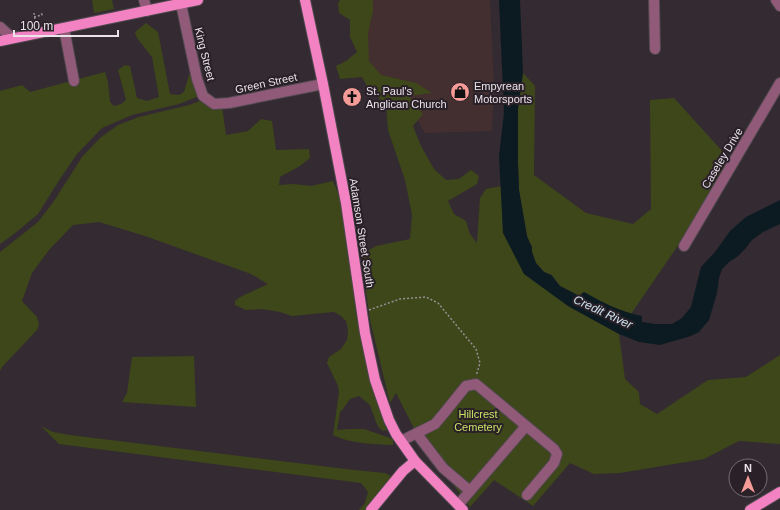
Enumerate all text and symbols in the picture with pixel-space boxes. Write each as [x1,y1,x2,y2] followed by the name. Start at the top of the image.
[14,12,118,38] scale bar
[20,19,53,33] text: 100 m
[193,26,217,82] street label: King Street
[234,71,298,95] street label: Green Street
[474,80,533,105] place label: Empyrean Motorsports
[449,81,471,103] shop icon: Empyrean Motorsports
[366,85,447,110] place label: St. Paul's Anglican Church
[341,86,363,108] church icon: St. Paul's Anglican Church
[699,126,745,190] street label: Caseley Drive
[347,177,377,289] street label: Adamson Street South
[571,292,636,332] water label: Credit River
[454,408,502,433] park label: Hillcrest Cemetery
[728,458,768,498] north arrow
[744,462,752,474] text: N

